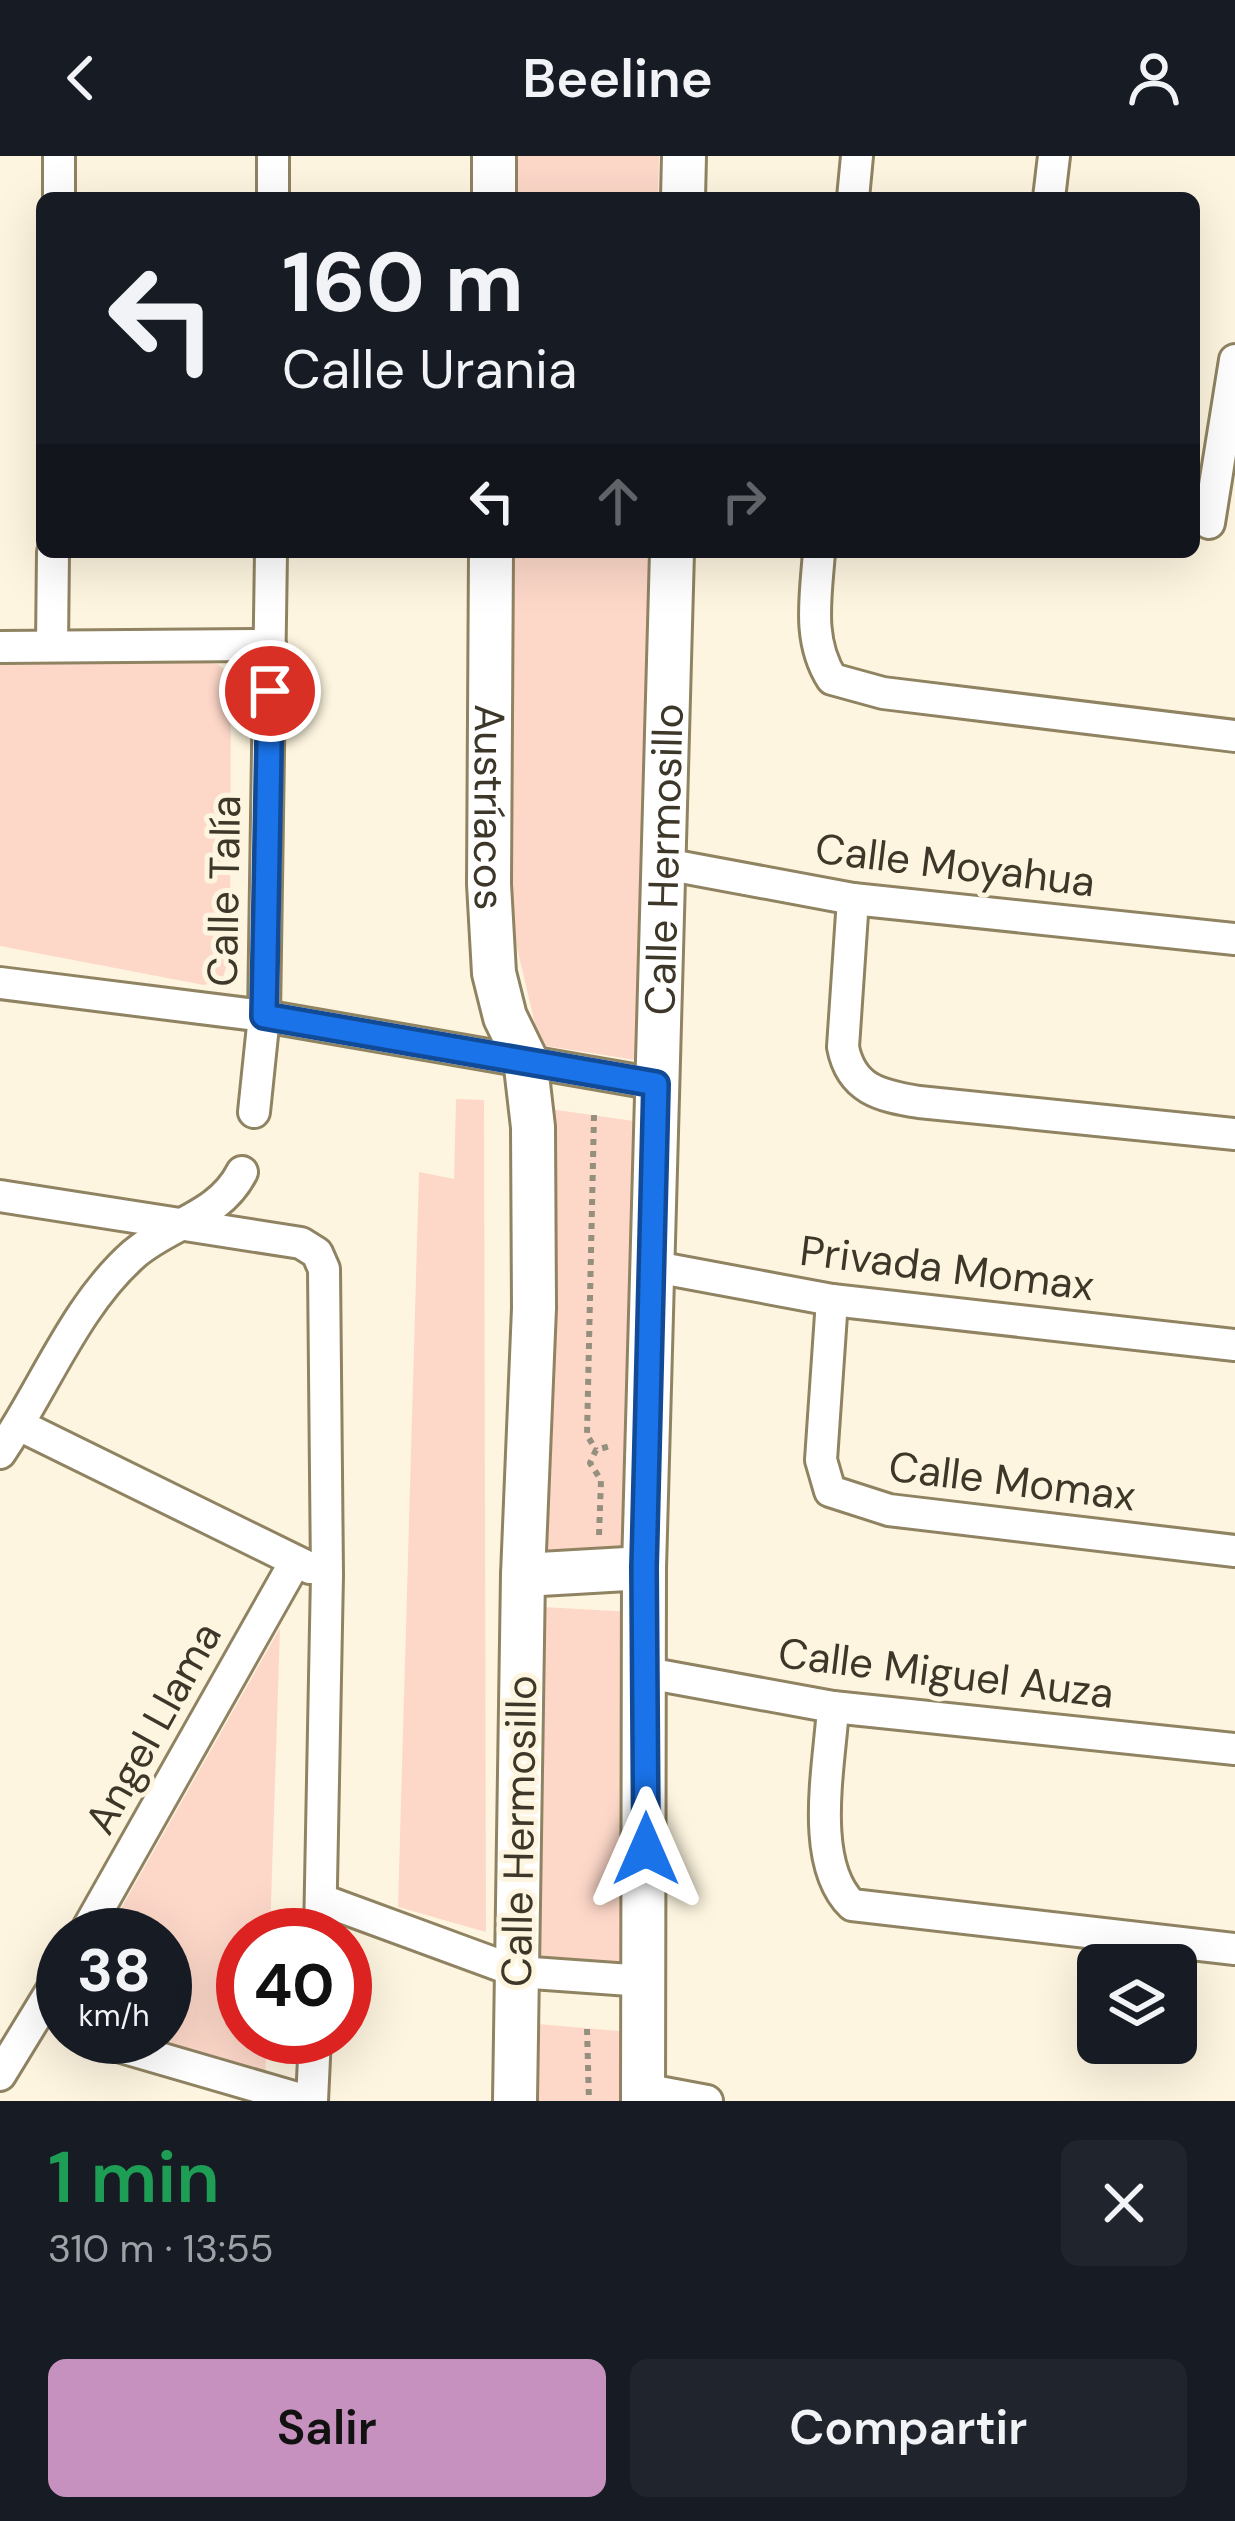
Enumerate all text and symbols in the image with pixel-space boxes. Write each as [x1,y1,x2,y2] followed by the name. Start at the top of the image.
[522,43,713,114] text: Beeline
[48,45,114,111] icon: back
[1121,45,1187,111] icon: person
[282,228,524,337] text: 160 m
[84,240,240,396] icon: left
[282,334,577,405] text: Calle Urania
[459,468,525,534] icon: left
[585,468,651,534] icon: ahead
[711,468,777,534] icon: right
[219,640,321,742] pin
[237,658,303,724] icon: arrive
[632,703,695,1016] street label: Calle Hermosillo
[461,704,518,911] street label: Austríacos
[195,795,253,987] street label: Calle Talía
[812,821,1098,909] street label: Calle Moyahua
[797,1223,1097,1313] street label: Privada Momax
[886,1439,1138,1523] street label: Calle Momax
[72,1613,234,1843] street label: Angel Llama
[775,1625,1117,1721] street label: Calle Miguel Auza
[489,1675,549,1987] street label: Calle Hermosillo
[583,1786,709,1912] position arrow
[216,1908,372,2064] speed limit sign: 40
[77,1931,151,2010] text: 38
[1077,1944,1197,2064] map controls
[1077,1944,1197,2064] button: layers
[79,1996,149,2035] text: km/h
[48,2131,220,2224] text: 1 min
[1061,2140,1187,2266] button: close
[48,2223,274,2274] text: 310 m · 13:55
[48,2359,606,2497] button: Salir
[630,2359,1187,2497] button: Compartir

